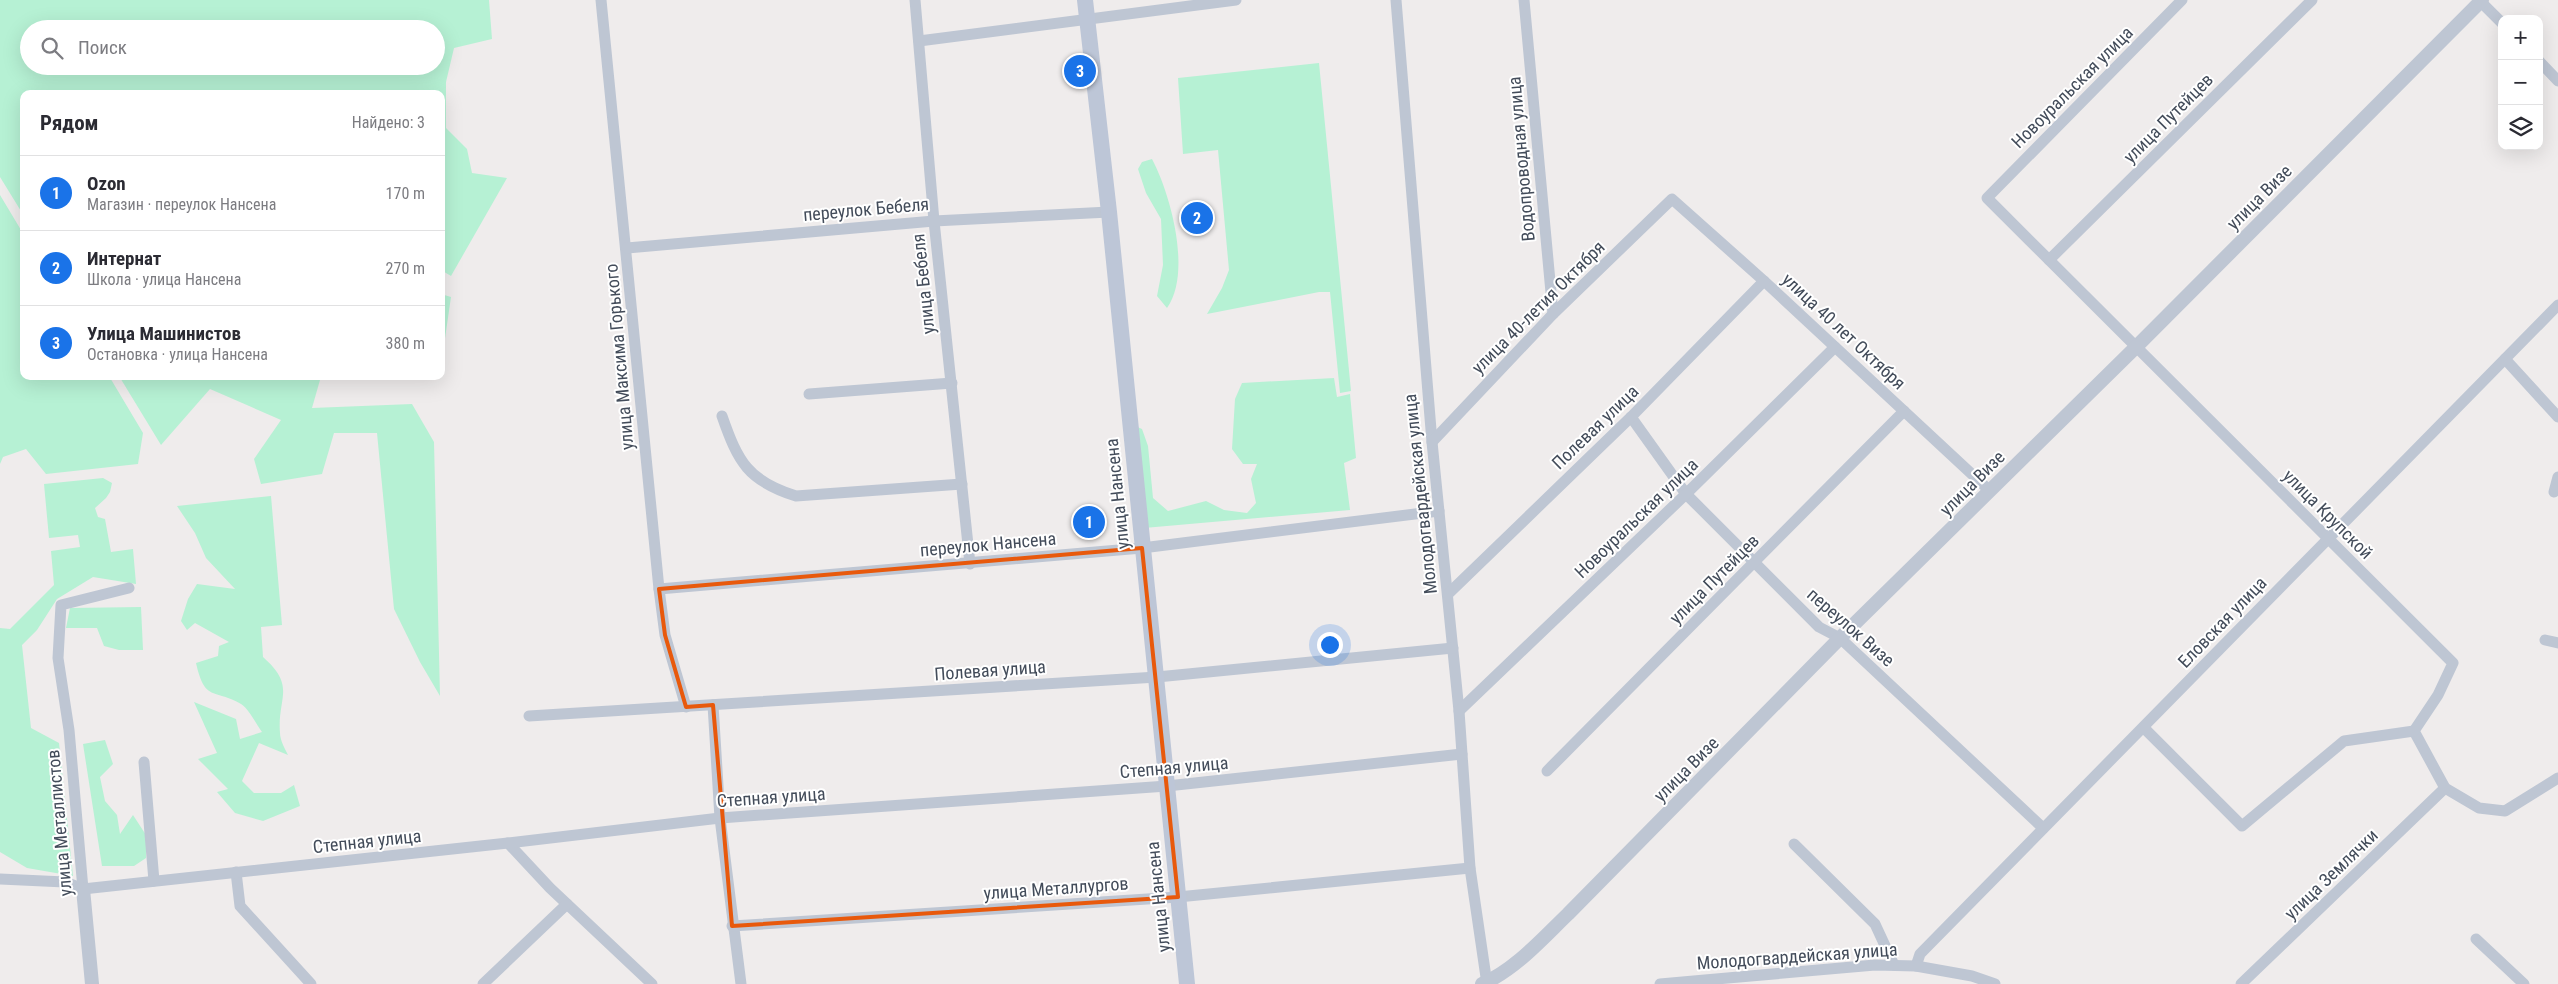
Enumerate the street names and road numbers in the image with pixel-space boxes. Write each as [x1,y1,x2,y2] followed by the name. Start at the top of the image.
[2007,22,2137,152] street label: Новоуральская улица
[2119,69,2217,167] street label: улица Путейцев
[1503,76,1539,242] street label: Водопроводная улица
[2222,160,2296,234] street label: улица Визе
[802,193,930,225] street label: переулок Бебеля
[907,233,939,335] street label: улица Бебеля
[1467,236,1609,378] street label: улица 40-летия Октября
[600,263,638,451] street label: улица Максима Горького
[1778,268,1910,394] street label: улица 40 лет Октября
[1548,381,1642,473] street label: Полевая улица
[1399,393,1441,595] street label: Молодогвардейская улица
[1101,438,1133,550] street label: улица Нансена
[1935,446,2009,520] street label: улица Визе
[1570,454,1702,582] street label: Новоуральская улица
[2279,465,2377,563] street label: улица Крупской
[919,528,1057,560] street label: переулок Нансена
[1665,530,1763,628] street label: улица Путейцев
[2173,572,2271,672] street label: Еловская улица
[1803,584,1899,670] street label: переулок Визе
[934,656,1046,684] street label: Полевая улица
[1649,732,1723,806] street label: улица Визе
[42,749,76,897] street label: улица Металлистов
[1119,752,1229,782] street label: Степная улица
[716,783,826,811] street label: Степная улица
[2280,824,2382,924] street label: улица Землячки
[312,825,422,857] street label: Степная улица
[1142,841,1174,953] street label: улица Нансена
[983,872,1129,904] street label: улица Металлургов
[1696,939,1898,973] street label: Молодогвардейская улица

